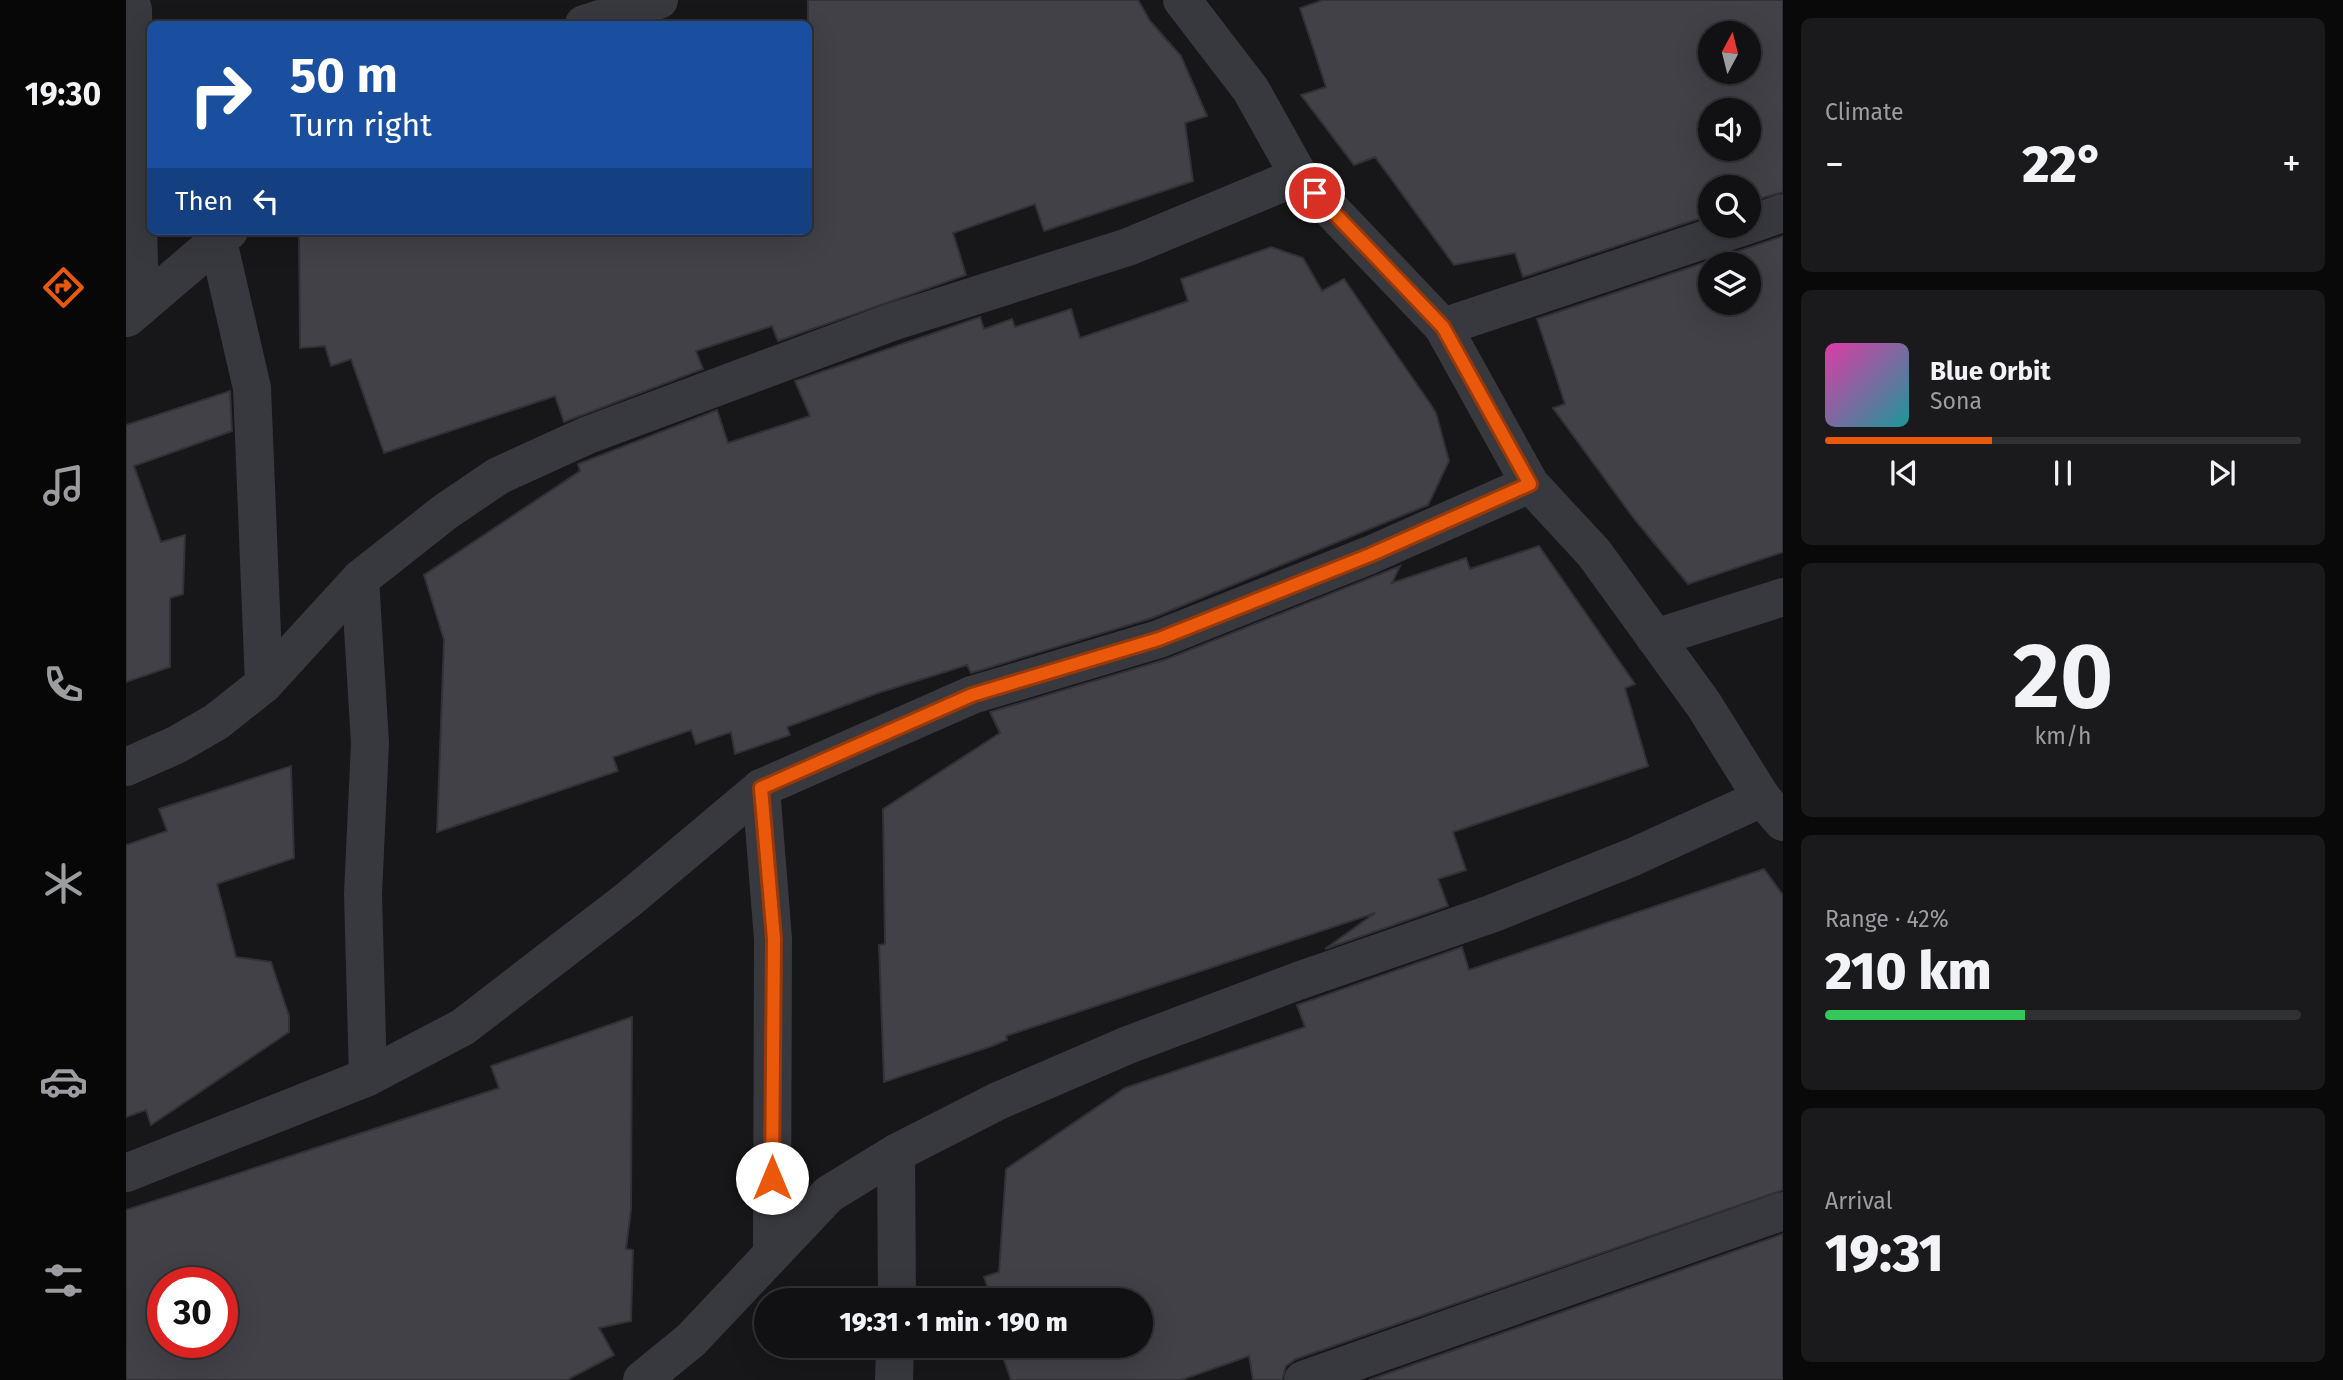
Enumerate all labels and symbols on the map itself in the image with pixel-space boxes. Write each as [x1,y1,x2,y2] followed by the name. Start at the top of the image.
[1698,21,1760,84] north arrow
[1285,163,1345,223] pin
[735,1141,809,1215] position arrow
[147,1267,238,1358] speed limit sign: 30

